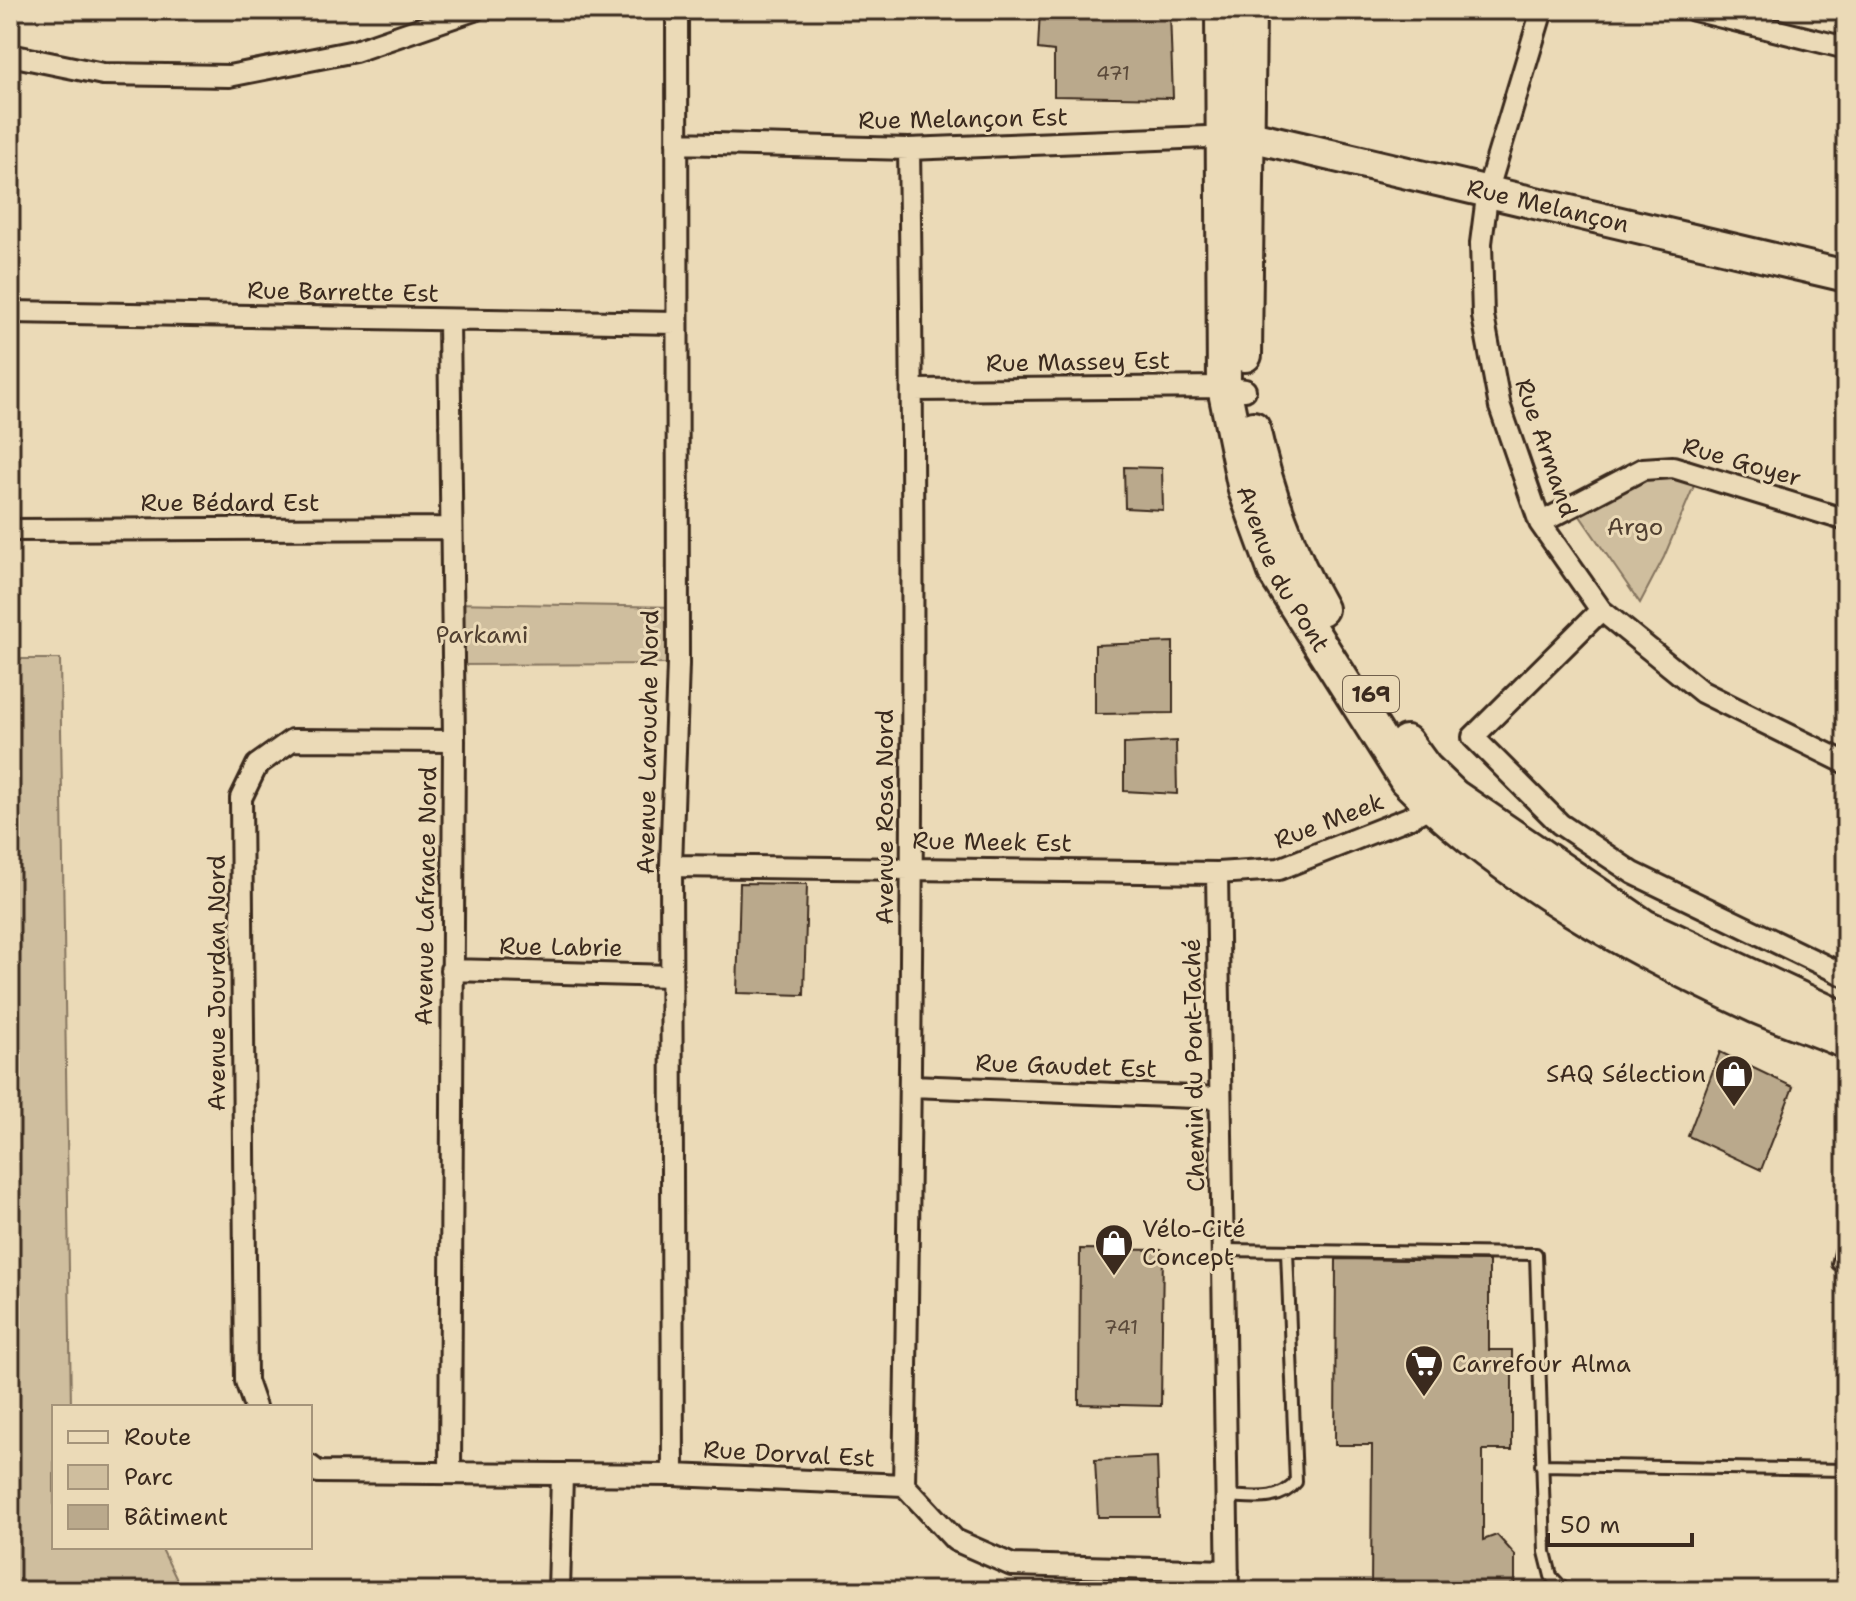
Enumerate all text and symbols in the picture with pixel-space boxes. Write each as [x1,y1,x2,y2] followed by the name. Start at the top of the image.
[1096,60,1130,86] house number: 471
[858,101,1068,137] street label: Rue Melançon Est
[1464,172,1632,240] street label: Rue Melançon
[247,274,439,310] street label: Rue Barrette Est
[986,344,1170,380] street label: Rue Massey Est
[1507,374,1585,522] street label: Rue Armand
[1679,430,1805,494] street label: Rue Goyer
[1229,481,1337,658] street label: Avenue du Pont
[141,487,319,519] street label: Rue Bédard Est
[1607,511,1663,543] park label: Argo
[630,609,666,875] street label: Avenue Larouche Nord
[435,619,529,651] park label: Parkami
[1343,676,1399,712] road number: 169
[869,709,901,925] street label: Avenue Rosa Nord
[408,766,444,1026] street label: Avenue Lafrance Nord
[1270,785,1388,857] street label: Rue Meek
[912,825,1072,859] street label: Rue Meek Est
[201,855,233,1111] street label: Avenue Jourdan Nord
[499,930,623,964] street label: Rue Labrie
[1176,938,1212,1192] street label: Chemin du Pont-Taché
[975,1047,1157,1085] street label: Rue Gaudet Est
[1713,1053,1755,1108] shop icon: SAQ Sélection
[1546,1058,1706,1090] place label: SAQ Sélection
[1142,1213,1246,1273] place label: Vélo-Cité Concept
[1093,1222,1135,1277] shop icon: Vélo-Cité Concept
[1104,1314,1138,1340] house number: 741
[1403,1343,1445,1398] supermarket icon: Carrefour Alma
[1452,1348,1631,1380] place label: Carrefour Alma
[52,1405,312,1549] legend
[124,1421,192,1453] text: Route
[702,1434,876,1474] street label: Rue Dorval Est
[124,1461,173,1493] text: Parc
[1548,1497,1692,1547] scale bar
[124,1501,228,1533] text: Bâtiment
[1560,1509,1620,1541] text: 50 m

